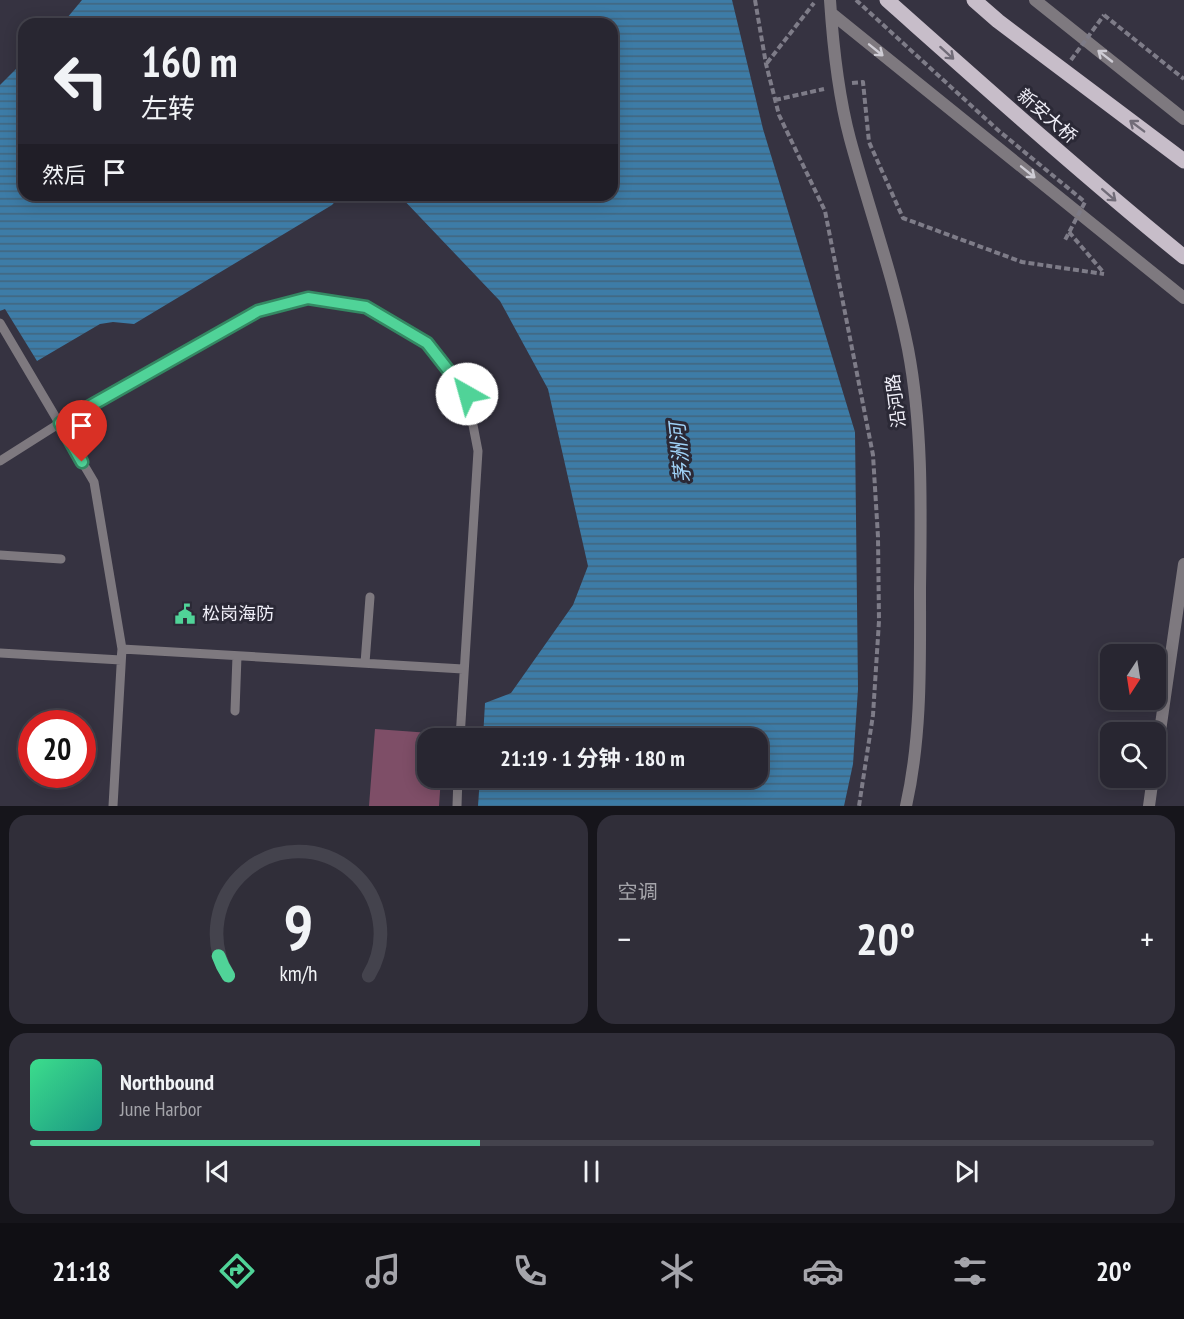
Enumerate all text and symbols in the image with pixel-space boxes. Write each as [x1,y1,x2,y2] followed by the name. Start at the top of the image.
[141,34,238,89] text: 160 m
[42,42,120,120] icon: left
[868,43,884,56] one-way arrow
[939,46,954,60] one-way arrow
[1098,50,1114,63] one-way arrow
[1013,83,1082,148] street label: 新安大桥
[141,91,195,125] text: 左转
[1130,120,1146,132] one-way arrow
[98,156,131,189] icon: arrive
[42,161,86,189] text: 然后
[1020,166,1036,179] one-way arrow
[1101,188,1116,202] one-way arrow
[435,362,499,426] position arrow
[881,373,910,429] street label: 沿河路
[56,400,107,462] pin
[65,409,98,442] icon: arrive
[664,418,696,484] water label: 茅洲河
[173,602,197,626] public building icon: 松岗海防
[202,602,274,625] place label: 松岗海防
[1100,644,1166,710] north arrow
[1100,644,1166,788] map controls
[18,710,96,788] speed limit sign: 20
[1100,722,1166,788] button: search
[500,744,685,772] text: 21:19 · 1 分钟 · 180 m
[618,879,658,905] text: 空调
[283,886,313,967] text: 9
[856,909,915,967] text: 20°
[618,917,631,960] text: −
[1140,917,1154,960] text: +
[279,960,317,988] text: km/h
[120,1068,214,1096] text: Northbound
[120,1096,202,1122] text: June Harbor
[201,1155,234,1188] icon: previous
[575,1155,608,1188] icon: pause
[950,1155,983,1188] icon: next
[216,1250,258,1292] icon: directions
[362,1250,404,1292] icon: music
[509,1250,551,1292] icon: phone
[656,1250,698,1292] icon: climate
[802,1250,844,1292] icon: car
[949,1250,991,1292] icon: filters
[52,1254,111,1288] text: 21:18
[1096,1254,1132,1288] text: 20°

